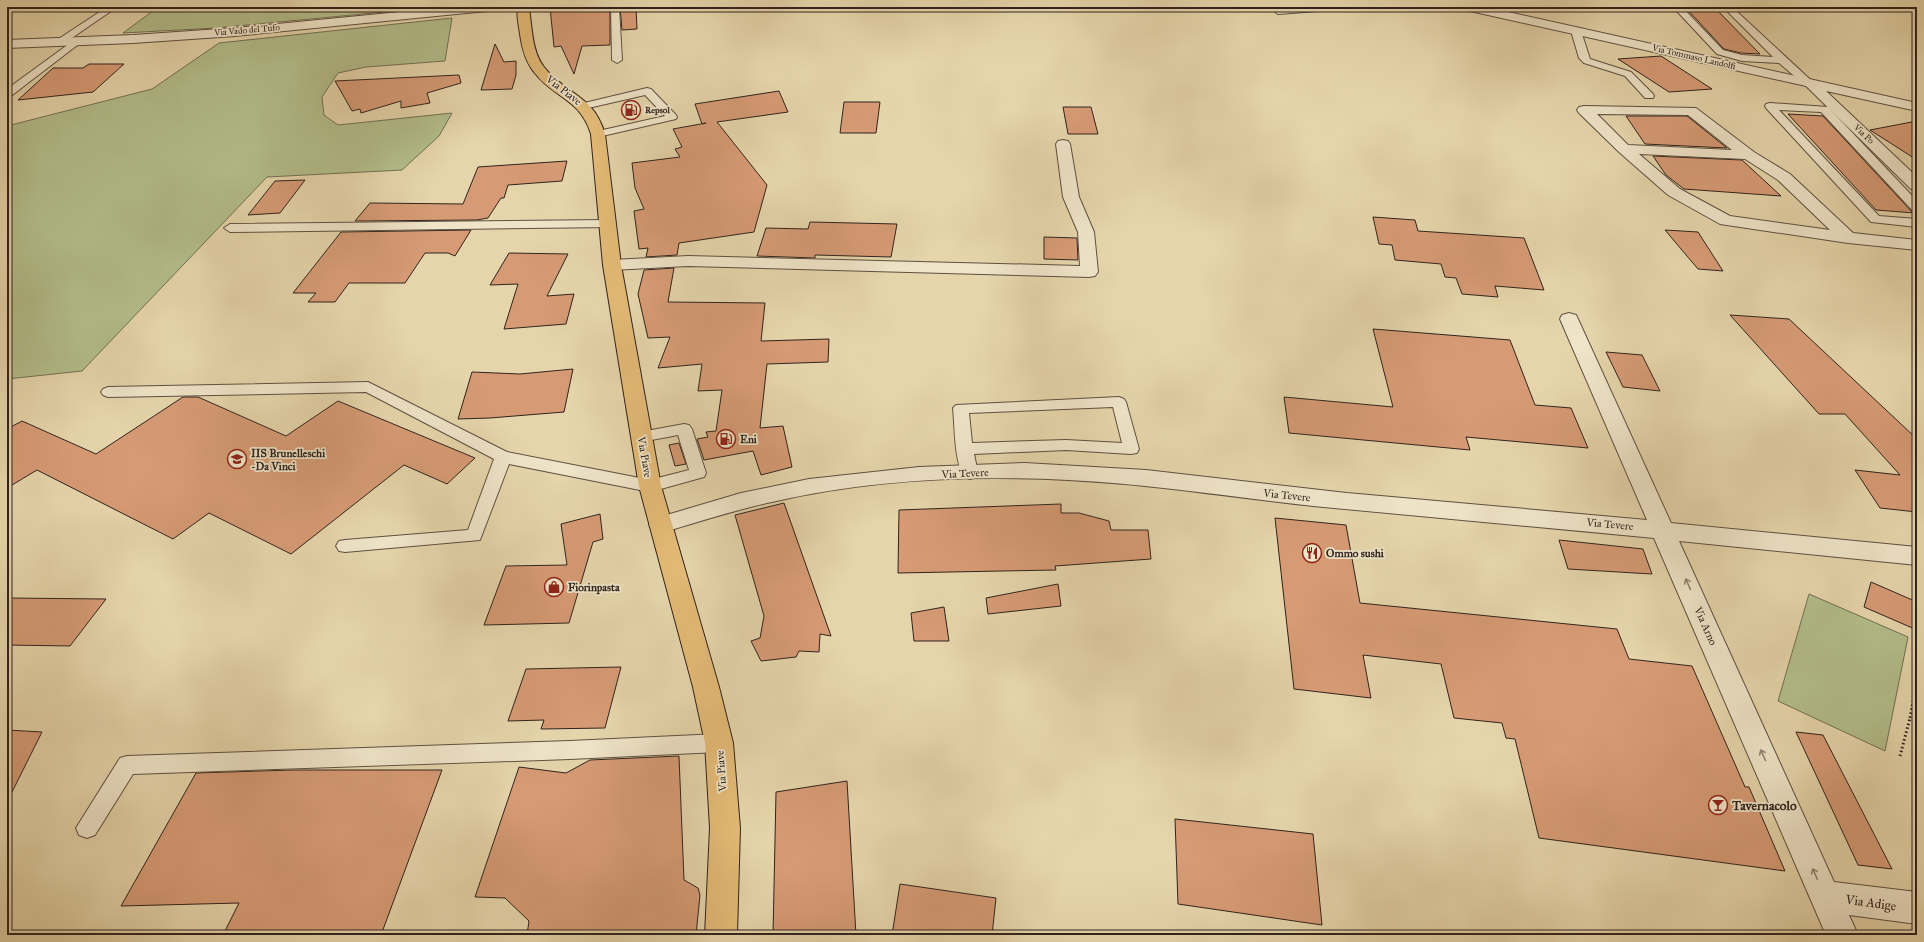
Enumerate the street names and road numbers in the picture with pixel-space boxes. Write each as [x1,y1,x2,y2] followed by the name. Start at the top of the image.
[213,21,281,38] street label: Via Vado del Tufo
[1650,41,1738,72] street label: Via Tommaso Landolfi
[543,72,584,108] street label: Via Piave
[1851,121,1877,146] street label: Via Po
[634,435,655,479] street label: Via Piave
[940,466,989,481] street label: Via Tevere
[1262,486,1312,504] street label: Via Tevere
[1585,516,1634,533] street label: Via Tevere
[1691,604,1720,648] street label: Via Arno
[714,750,729,793] street label: Via Piave
[1843,891,1898,915] street label: Via Adige

